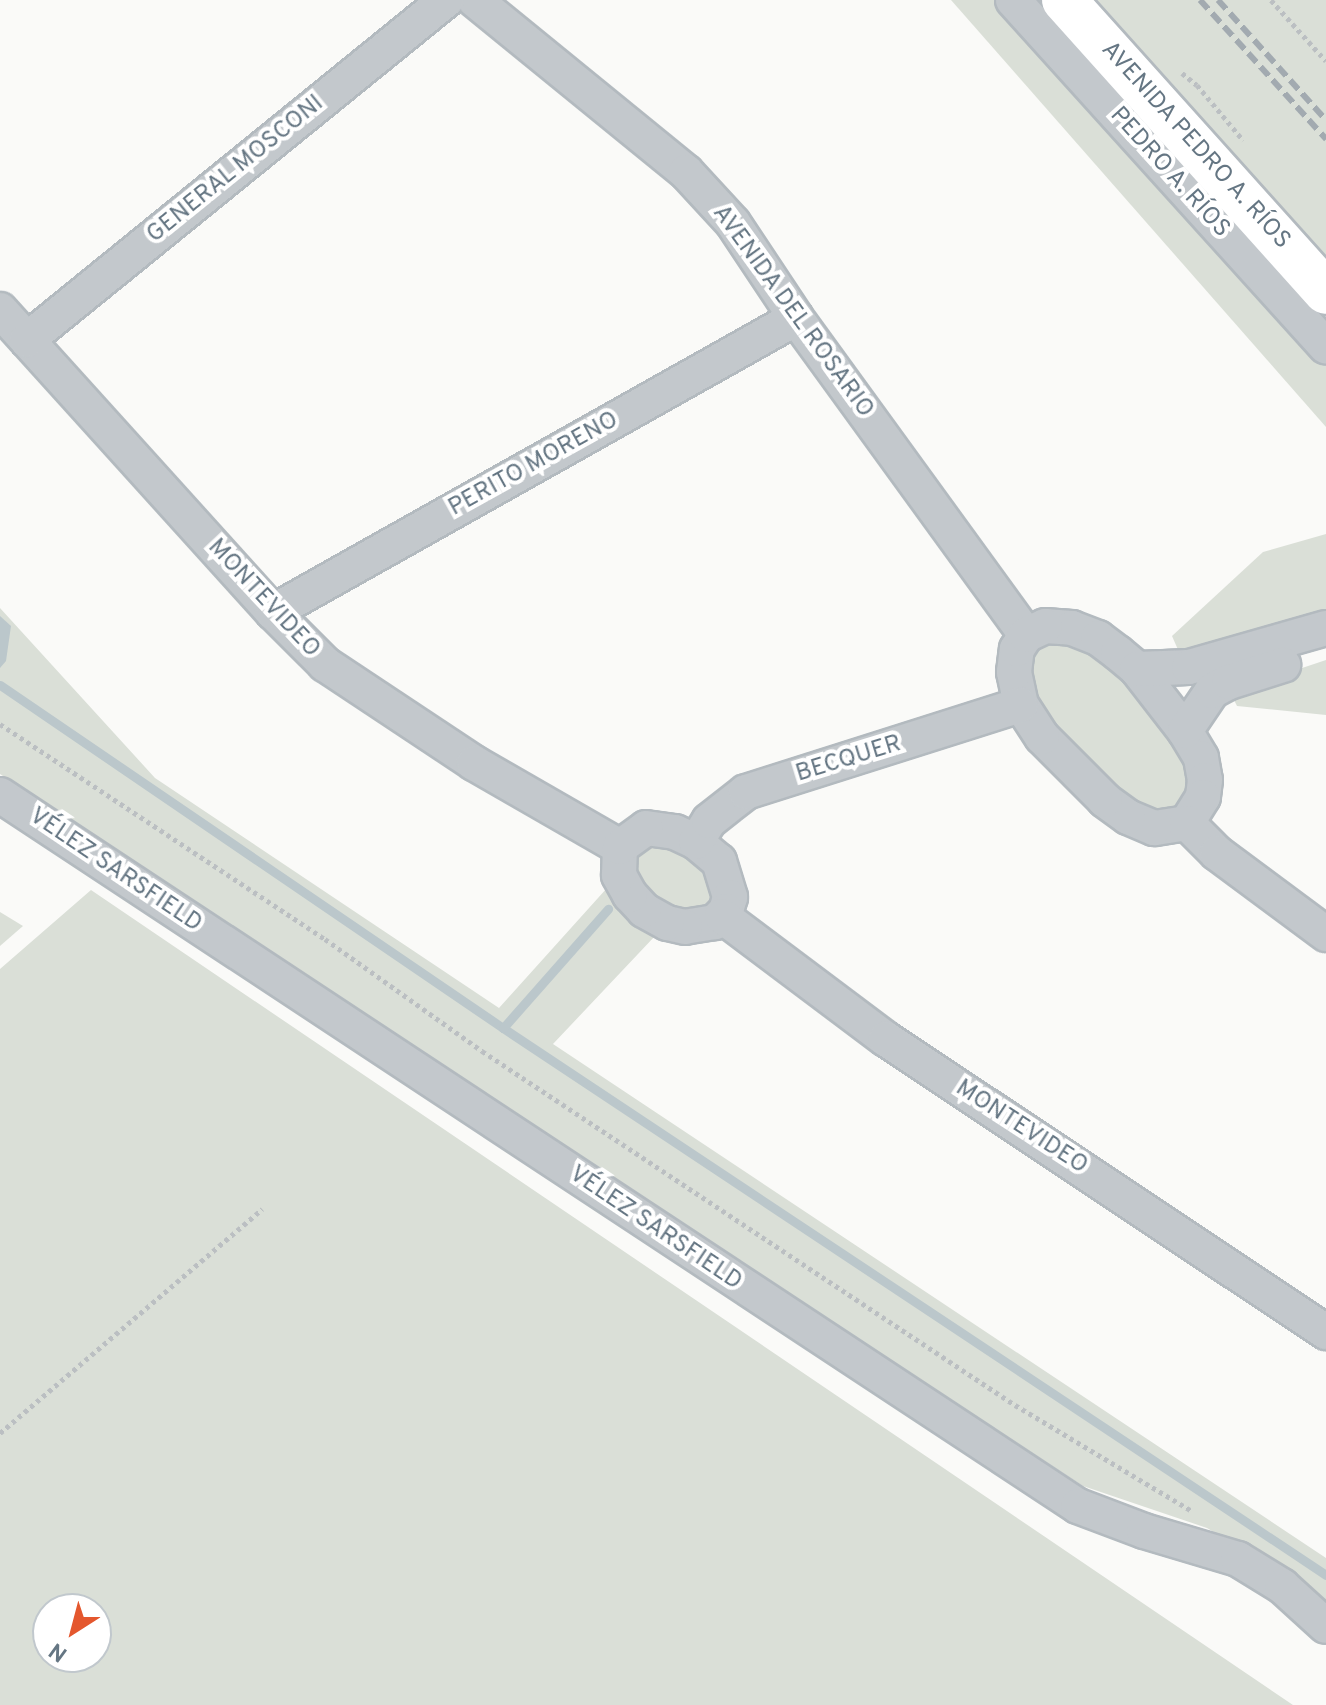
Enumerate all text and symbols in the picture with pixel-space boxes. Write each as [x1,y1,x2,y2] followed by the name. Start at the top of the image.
[1094,36,1296,256] street label: AVENIDA PEDRO A. RÍOS
[142,90,330,250] street label: GENERAL MOSCONI
[1103,101,1235,245] street label: PEDRO A. RÍOS
[705,200,879,424] street label: AVENIDA DEL ROSARIO
[444,407,624,523] street label: PERITO MORENO
[201,534,325,664] street label: MONTEVIDEO
[793,730,905,790] street label: BECQUER
[23,803,207,939] street label: VÉLEZ SARSFIELD
[950,1075,1092,1181] street label: MONTEVIDEO
[563,1161,747,1297] street label: VÉLEZ SARSFIELD
[32,1593,112,1673] north arrow
[44,1636,73,1667] text: N

